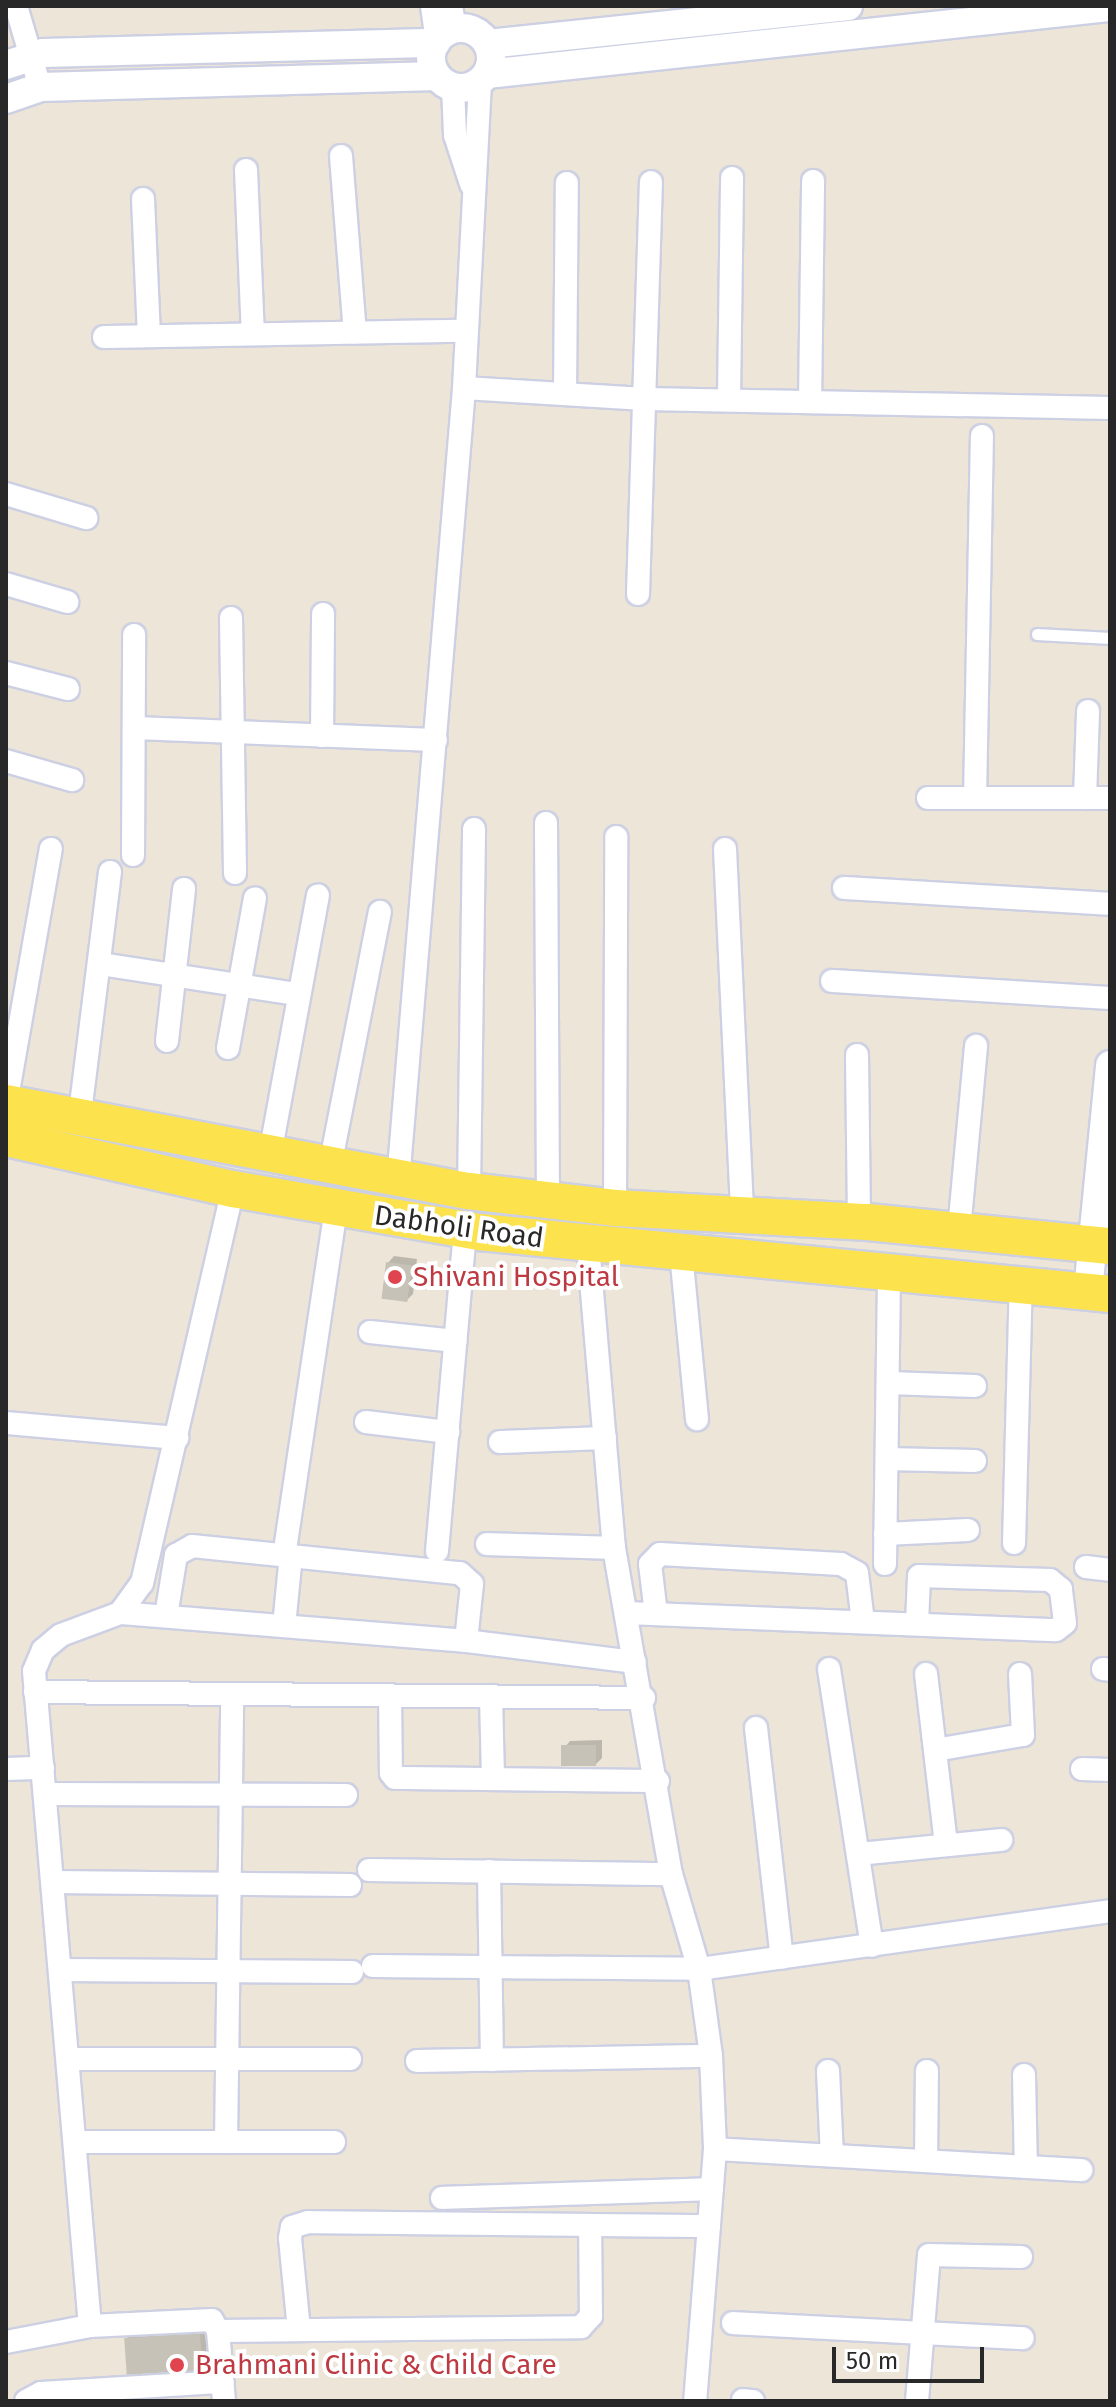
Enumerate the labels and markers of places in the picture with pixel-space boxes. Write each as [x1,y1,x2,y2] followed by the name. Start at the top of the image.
[413,1260,619,1294] place label: Shivani Hospital
[384,1266,406,1288] marker: Shivani Hospital
[195,2348,557,2382] place label: Brahmani Clinic & Child Care
[166,2354,188,2376] marker: Brahmani Clinic & Child Care

